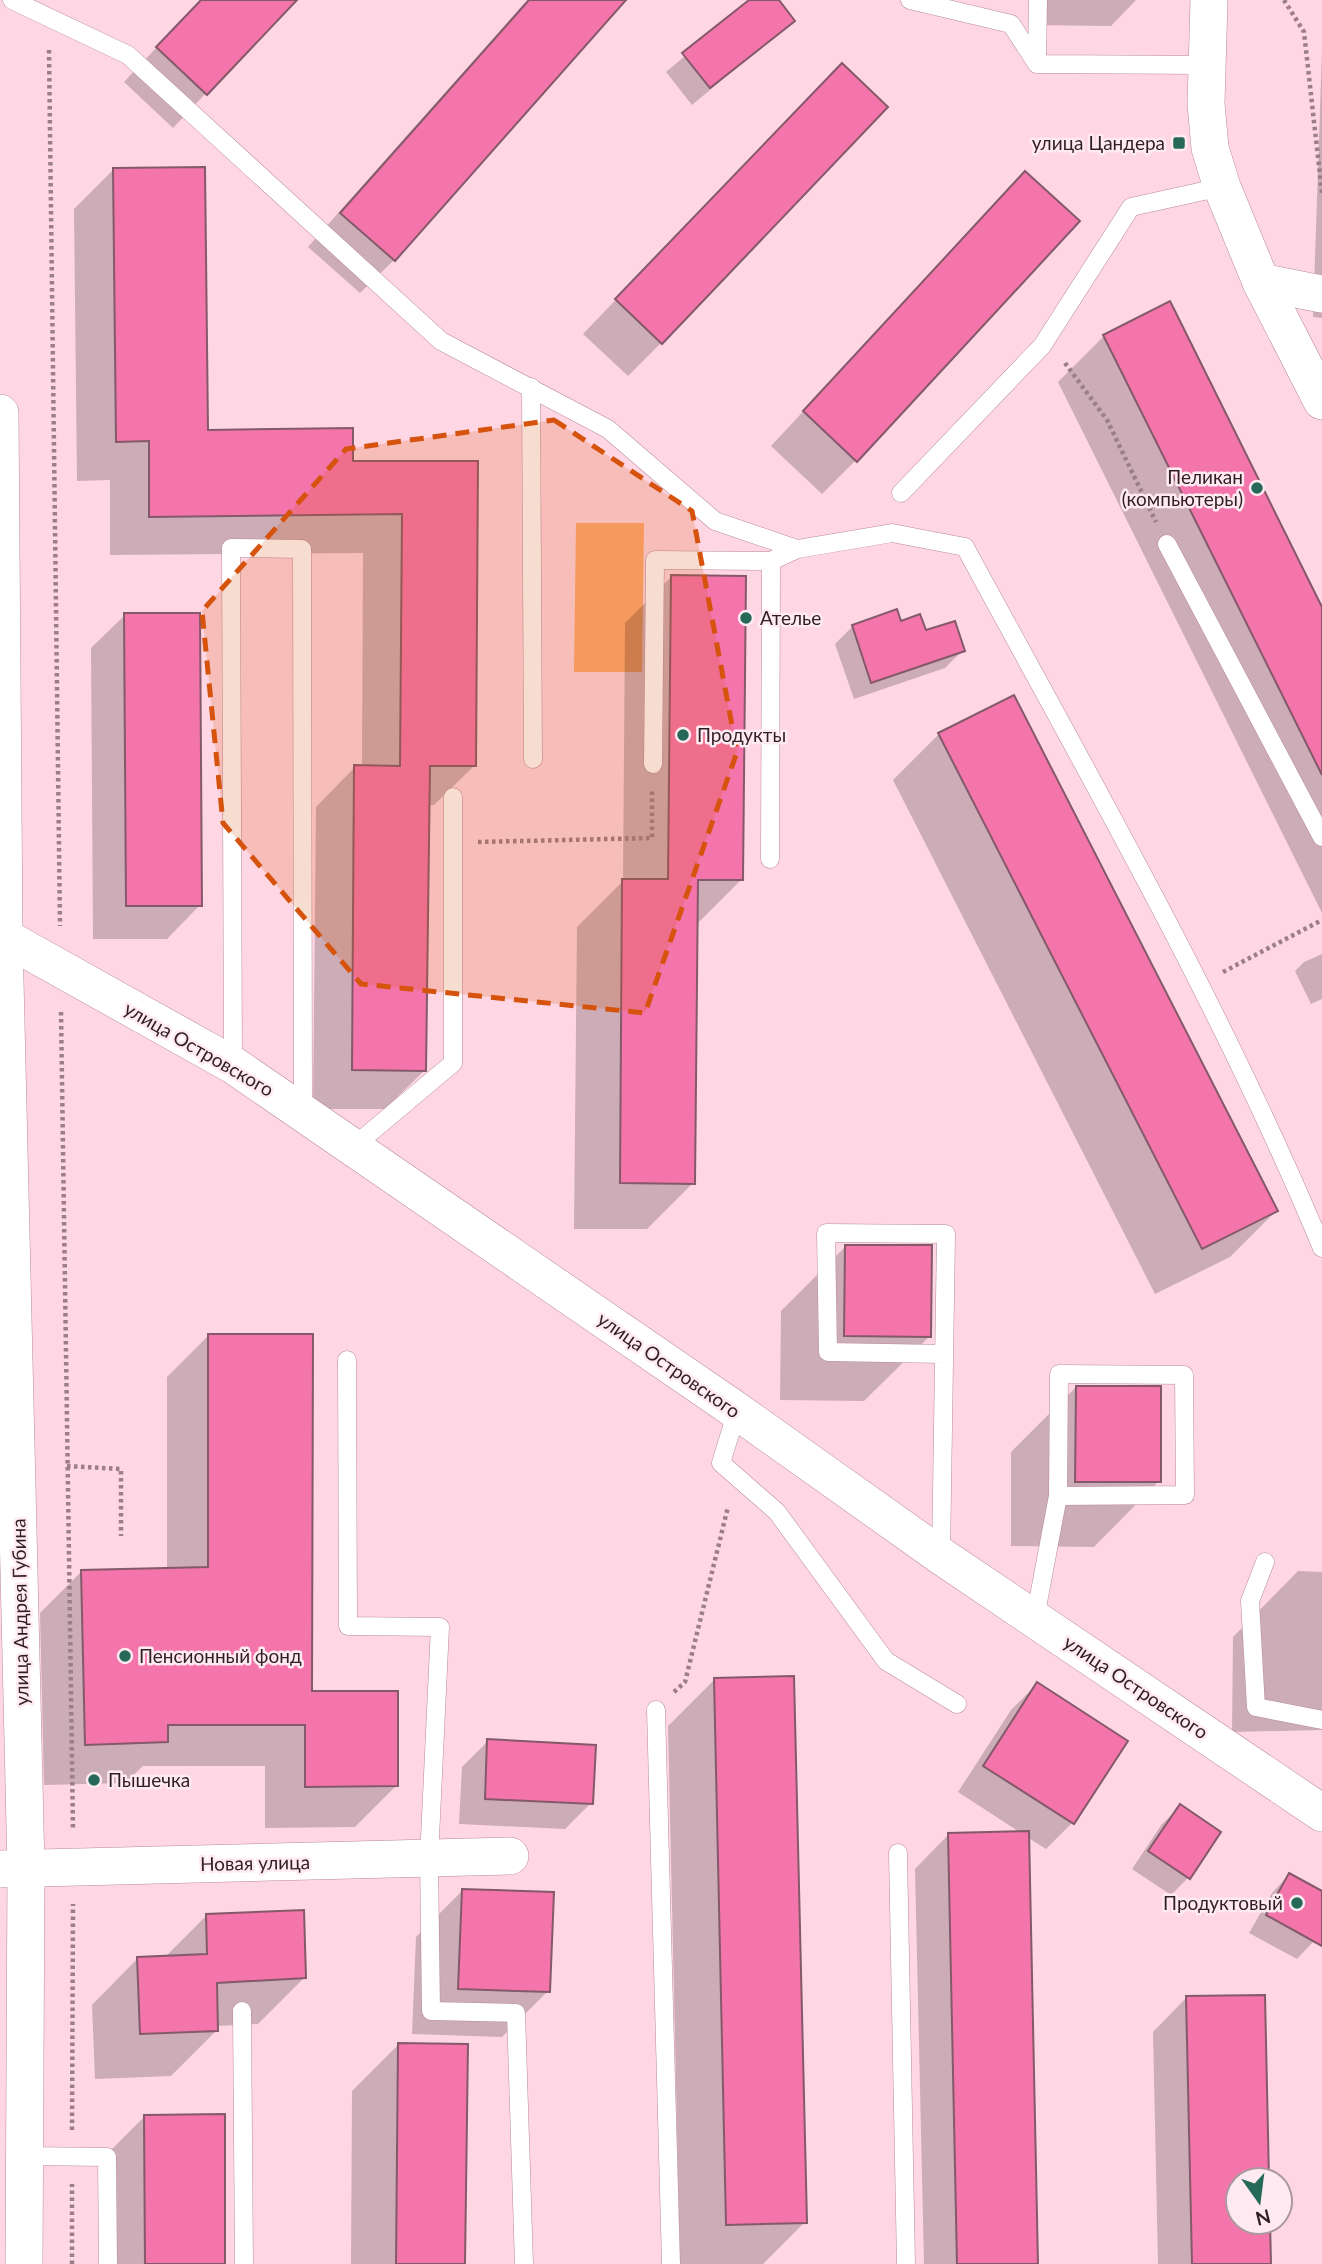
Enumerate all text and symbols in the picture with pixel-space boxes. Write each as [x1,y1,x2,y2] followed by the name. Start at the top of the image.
[1032,131,1165,154] place label: улица Цандера
[1171,135,1187,151] marker: улица Цандера
[1122,465,1243,510] place label: Пеликан (компьютеры)
[1249,480,1265,496] marker: Пеликан (компьютеры)
[760,606,821,629] place label: Ателье
[738,610,754,626] marker: Ателье
[697,723,786,746] place label: Продукты
[675,727,691,743] marker: Продукты
[120,996,278,1101] street label: улица Островского
[594,1307,745,1422] street label: улица Островского
[6,1518,33,1706] street label: улица Андрея Губина
[1060,1630,1213,1743] street label: улица Островского
[139,1644,302,1667] place label: Пенсионный фонд
[117,1648,133,1664] marker: Пенсионный фонд
[108,1768,190,1791] place label: Пышечка
[86,1772,102,1788] marker: Пышечка
[200,1850,310,1875] street label: Новая улица
[1163,1891,1283,1914] place label: Продуктовый
[1289,1895,1305,1911] marker: Продуктовый
[1224,2166,1294,2236] north arrow
[1253,2205,1273,2231] text: N

